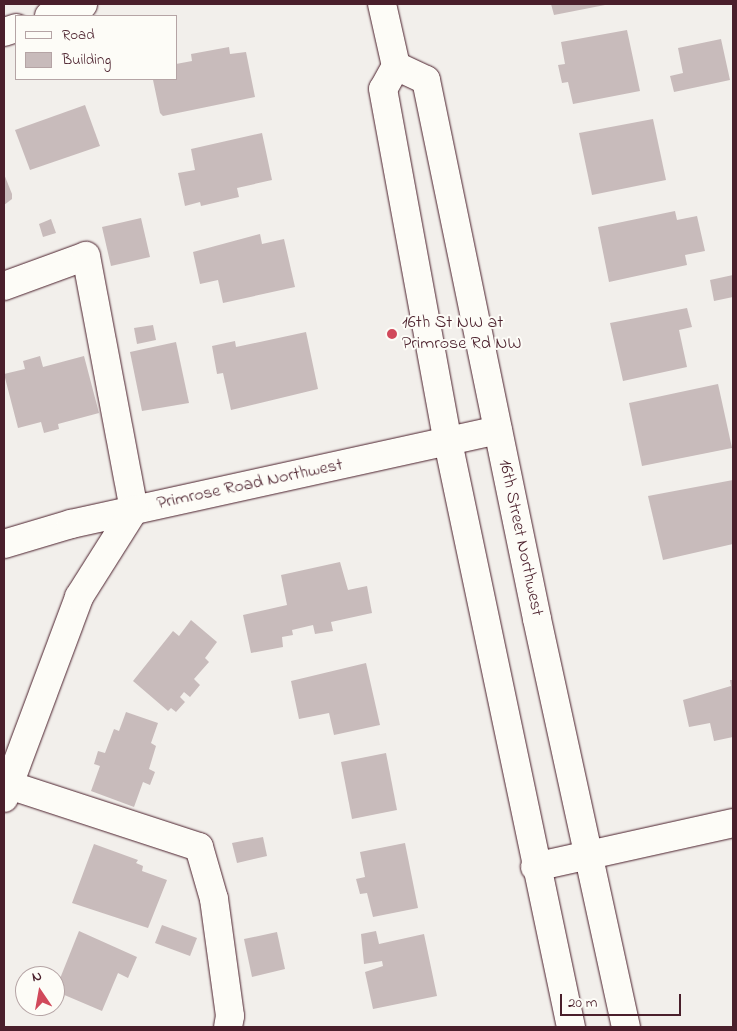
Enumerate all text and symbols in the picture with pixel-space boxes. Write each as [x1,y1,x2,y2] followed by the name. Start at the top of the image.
[15,15,178,80] legend
[62,24,95,46] text: Road
[62,49,111,71] text: Building
[402,313,521,356] place label: 16th St NW at Primrose Rd NW
[386,328,398,340] marker: 16th St NW at Primrose Rd NW
[155,455,345,515] street label: Primrose Road Northwest
[493,458,547,618] street label: 16th Street Northwest
[15,966,65,1016] north arrow
[30,966,44,988] text: N
[562,984,683,1016] scale bar
[568,992,597,1014] text: 20 m

